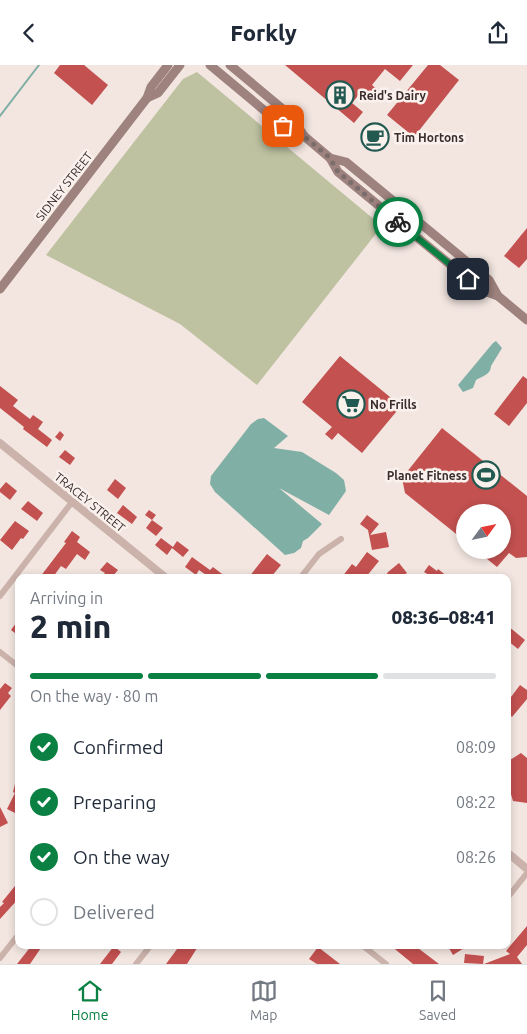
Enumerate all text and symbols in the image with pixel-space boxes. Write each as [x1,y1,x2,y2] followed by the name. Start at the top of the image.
[15,19,43,47] icon: back
[484,19,512,47] icon: share
[230,20,297,45] text: Forkly
[325,80,355,110] building icon: Reid's Dairy
[359,89,426,102] place label: Reid's Dairy
[262,105,304,147] pin
[269,112,297,140] icon: bag
[360,122,390,152] cafe icon: Tim Hortons
[394,131,464,144] place label: Tim Hortons
[33,149,95,223] street label: SIDNEY STREET
[373,197,423,247] courier
[384,208,412,236] icon: bike
[447,258,489,300] pin
[454,265,482,293] icon: home
[336,389,366,419] supermarket icon: No Frills
[370,398,417,411] place label: No Frills
[471,460,501,490] sports icon: Planet Fitness
[387,469,467,482] place label: Planet Fitness
[52,470,128,534] street label: TRACEY STREET
[456,504,511,559] north arrow
[456,504,511,559] map controls
[30,589,103,607] text: Arriving in
[391,606,496,628] text: 08:36–08:41
[30,608,111,644] text: 2 min
[30,687,158,705] text: On the way · 80 m
[30,733,58,761] icon: check
[73,736,164,758] text: Confirmed
[456,738,496,756] text: 08:09
[30,788,58,816] icon: check
[73,791,157,813] text: Preparing
[456,793,496,811] text: 08:22
[30,843,58,871] icon: check
[73,846,170,868] text: On the way
[456,848,496,866] text: 08:26
[73,901,155,923] text: Delivered
[71,977,108,1023] tab: Home
[250,977,278,1023] tab: Map
[419,977,456,1023] tab: Saved

